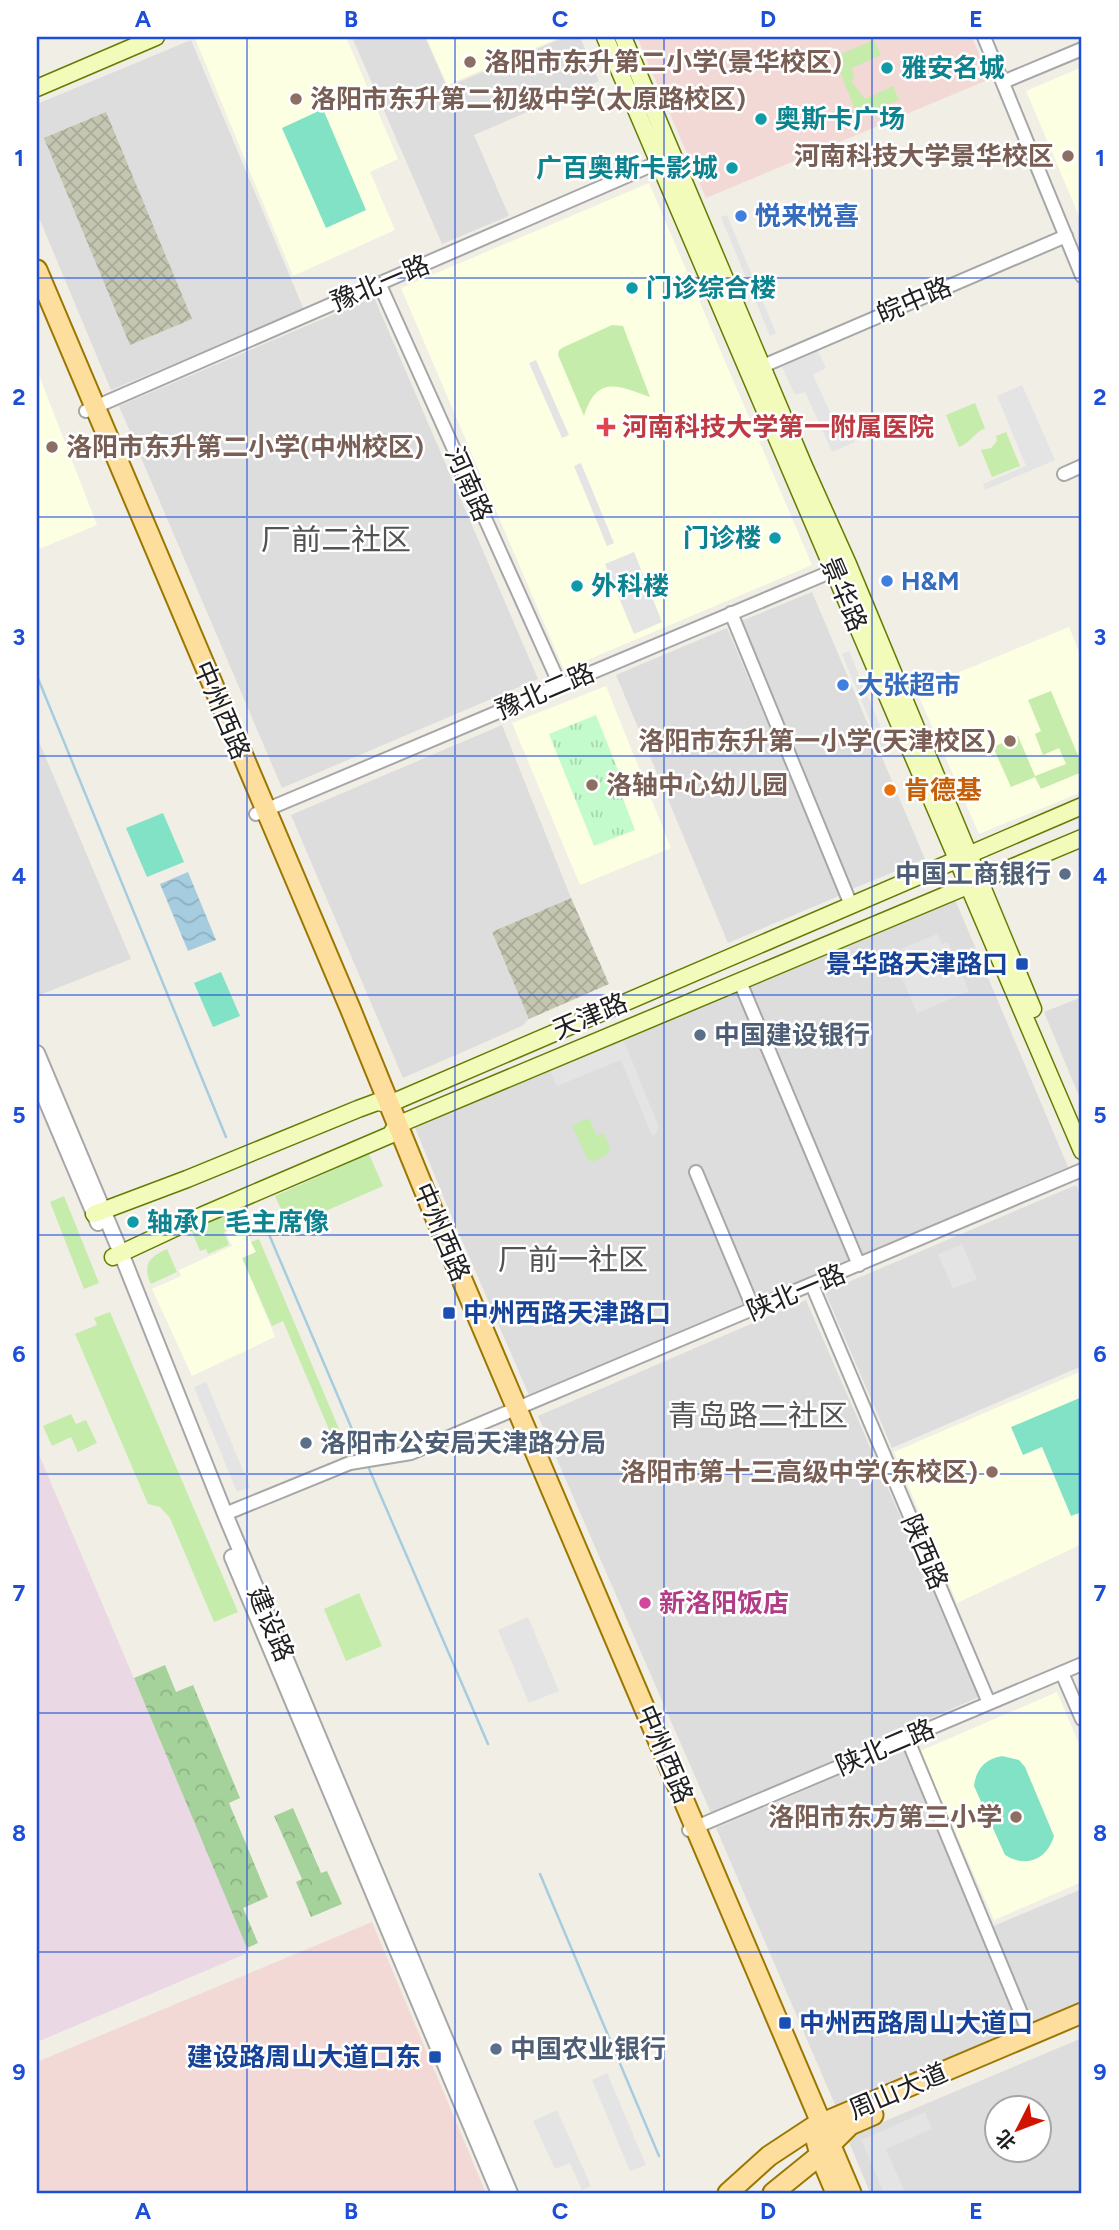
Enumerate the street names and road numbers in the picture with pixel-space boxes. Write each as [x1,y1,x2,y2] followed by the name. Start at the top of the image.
[326,248,434,318] street label: 豫北一路
[872,270,956,330] street label: 皖中路
[439,442,499,526] street label: 河南路
[814,552,874,636] street label: 景华路
[187,656,257,764] street label: 中州西路
[491,656,599,726] street label: 豫北二路
[548,986,632,1046] street label: 天津路
[407,1178,477,1286] street label: 中州西路
[742,1257,850,1327] street label: 陕北一路
[895,1510,955,1594] street label: 陕西路
[241,1582,301,1666] street label: 建设路
[630,1700,700,1808] street label: 中州西路
[831,1712,939,1782] street label: 陕北二路
[844,2056,952,2126] street label: 周山大道

